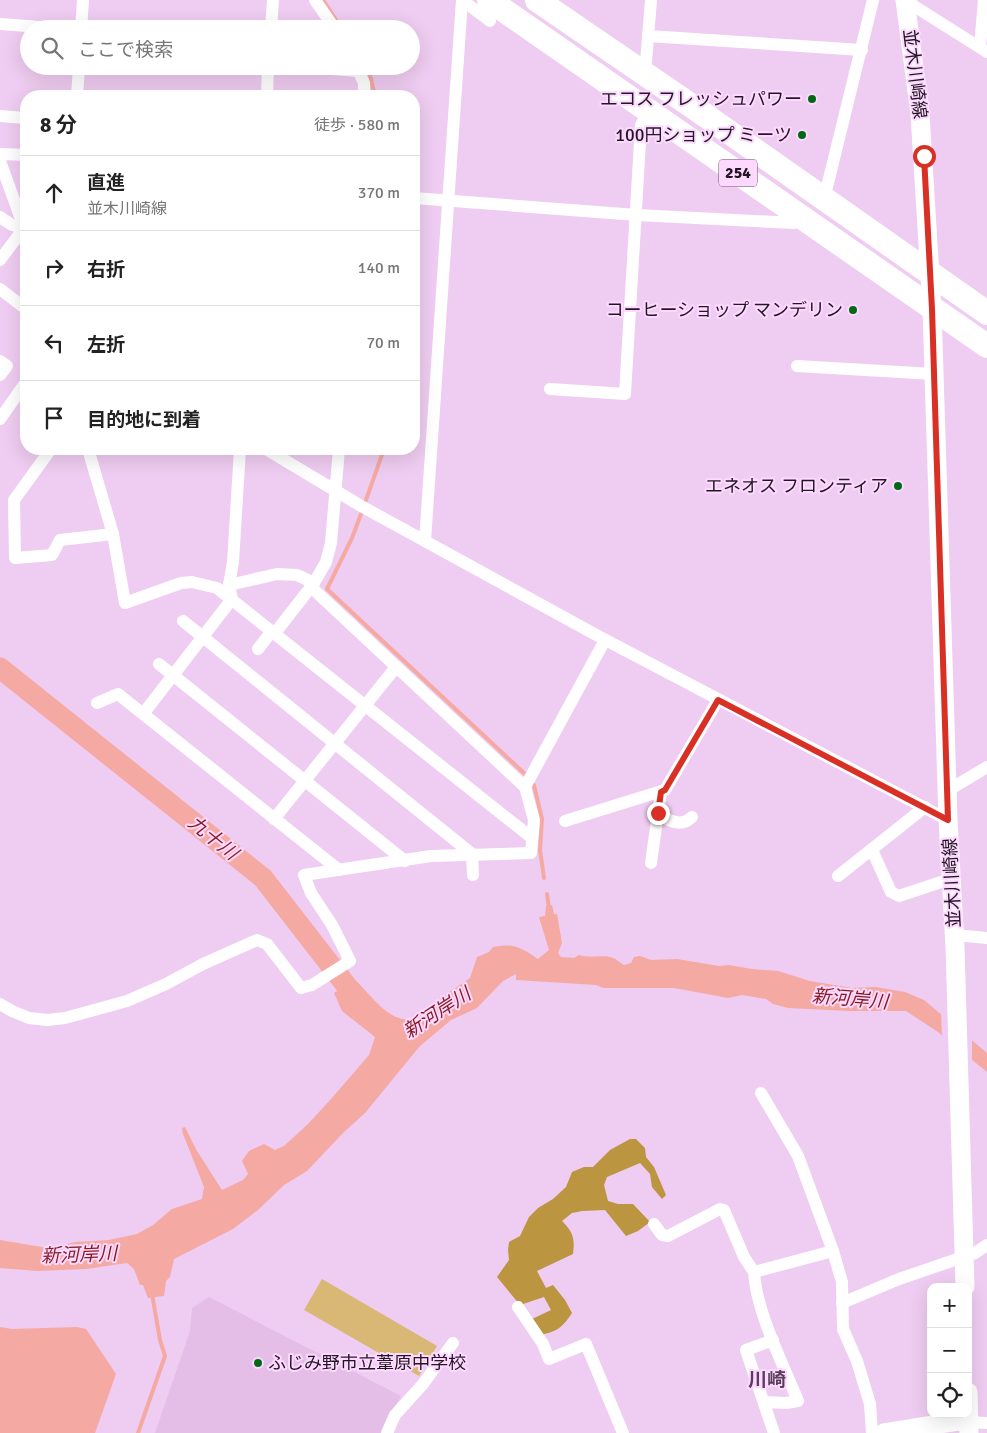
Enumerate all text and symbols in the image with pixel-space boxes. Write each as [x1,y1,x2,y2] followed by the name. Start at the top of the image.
[20,20,420,75] search box
[899,28,931,120] street label: 並木川崎線
[38,34,66,62] icon: search
[78,38,173,62] text: ここで検索
[600,88,802,110] place label: エコス フレッシュパワー
[806,93,818,105] marker: エコス フレッシュパワー
[40,112,77,138] text: 8 分
[314,115,400,135] text: 徒歩 · 580 m
[615,124,792,146] place label: 100円ショップ ミーツ
[796,129,808,141] marker: 100円ショップ ミーツ
[913,145,936,168] route start
[719,160,757,187] road number: 254
[87,171,125,195] text: 直進
[40,179,68,207] icon: ahead
[358,183,400,203] text: 370 m
[87,199,167,219] text: 並木川崎線
[40,254,68,282] icon: right
[87,258,125,282] text: 右折
[358,258,400,278] text: 140 m
[605,299,843,321] place label: コーヒーショップ マンデリン
[847,304,859,316] marker: コーヒーショップ マンデリン
[40,329,68,357] icon: left
[87,333,125,357] text: 左折
[366,333,400,353] text: 70 m
[40,404,68,432] icon: arrive
[87,408,201,432] text: 目的地に到着
[705,475,888,497] place label: エネオス フロンティア
[892,480,904,492] marker: エネオス フロンティア
[647,802,670,825] route end
[183,811,244,867] water label: 九十川
[939,837,965,929] street label: 並木川崎線
[399,981,477,1044] water label: 新河岸川
[811,984,891,1014] water label: 新河岸川
[41,1242,119,1268] water label: 新河岸川
[927,1283,972,1418] map controls
[927,1283,972,1328] button: +
[927,1328,972,1373] button: −
[268,1352,466,1374] place label: ふじみ野市立葦原中学校
[252,1357,264,1369] marker: ふじみ野市立葦原中学校
[748,1368,786,1392] district label: 川崎
[927,1373,972,1418] button: locate

